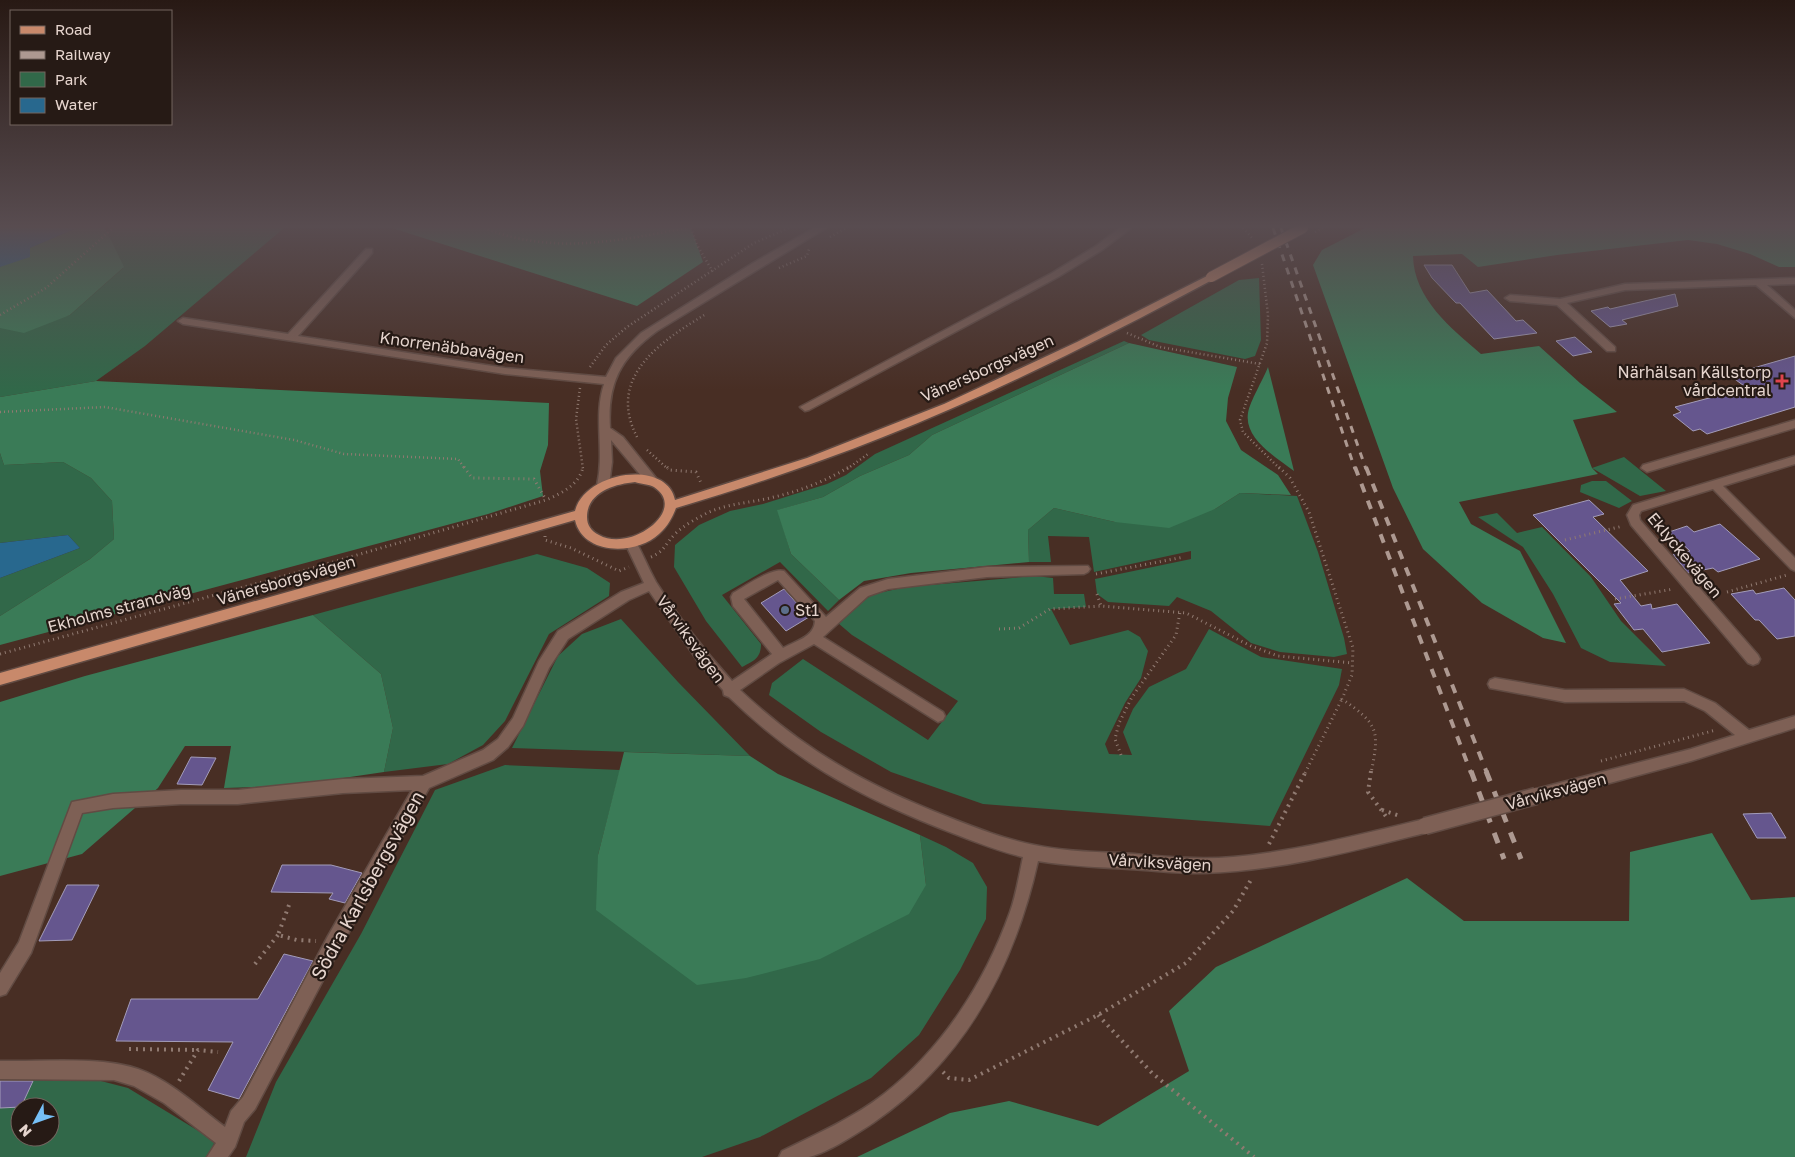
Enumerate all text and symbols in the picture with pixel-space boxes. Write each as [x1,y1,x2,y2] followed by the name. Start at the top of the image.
[10,10,172,125] legend
[55,20,92,38] text: Road
[55,45,111,63] text: Railway
[55,70,88,88] text: Park
[55,95,98,113] text: Water
[378,327,526,367] street label: Knorrenäbbavägen
[917,330,1057,406] street label: Vänersborgsvägen
[1617,362,1771,400] place label: Närhälsan Källstorp vårdcentral
[1775,374,1789,388] marker: Närhälsan Källstorp vårdcentral
[1644,508,1726,602] street label: Eklyckevägen
[214,551,358,609] street label: Vänersborgsvägen
[45,579,193,637] street label: Ekholms strandväg
[653,591,729,687] street label: Vårviksvägen
[795,600,819,620] place label: St1
[779,604,791,616] marker: St1
[1504,768,1608,814] street label: Vårviksvägen
[305,787,429,983] street label: Södra Karlsbergsvägen
[1108,849,1212,875] street label: Vårviksvägen
[10,1097,60,1147] north arrow
[15,1121,35,1140] text: N

